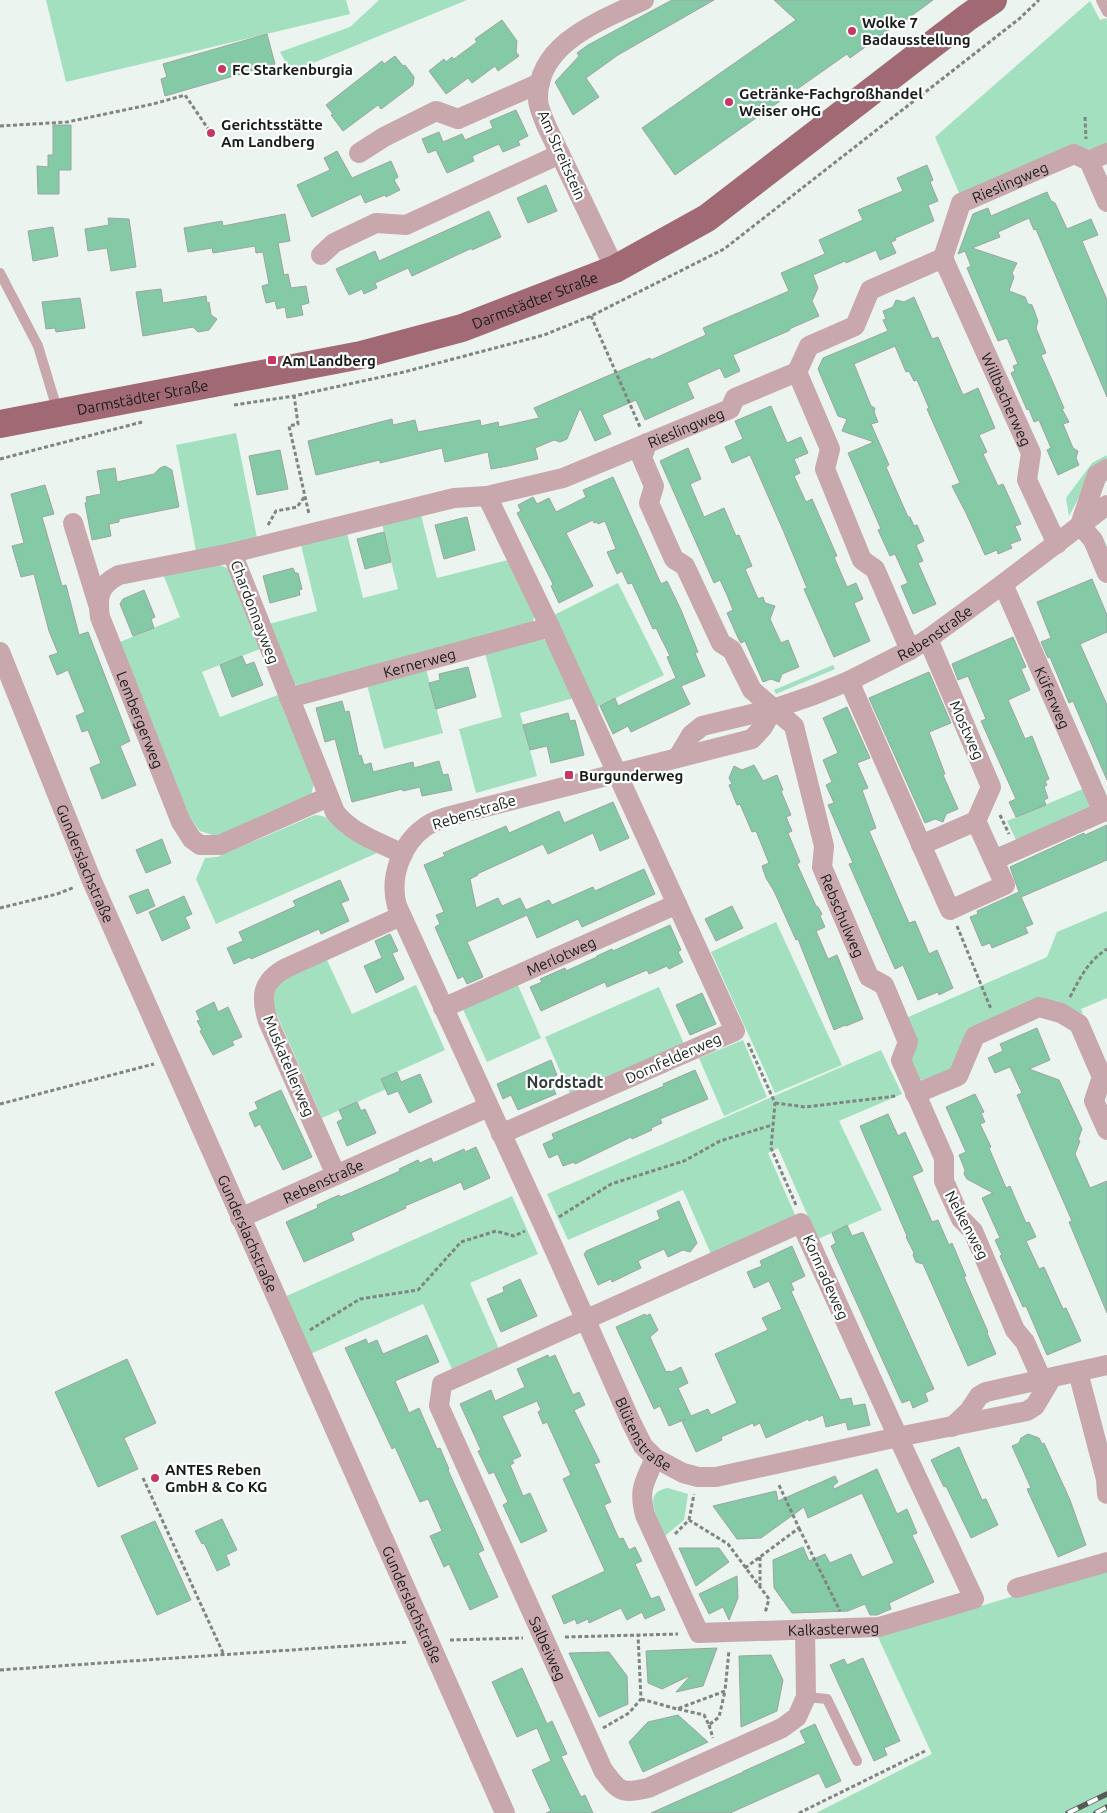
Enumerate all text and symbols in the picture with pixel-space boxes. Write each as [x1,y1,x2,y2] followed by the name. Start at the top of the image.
[862,14,971,48] place label: Wolke 7 Badausstellung
[846,25,858,37] marker: Wolke 7 Badausstellung
[232,61,353,78] place label: FC Starkenburgia
[216,63,228,75] marker: FC Starkenburgia
[739,85,923,119] place label: Getränke-Fachgroßhandel Weiser oHG
[723,96,735,108] marker: Getränke-Fachgroßhandel Weiser oHG
[535,108,589,202] street label: Am Streitstein
[221,116,323,150] place label: Gerichtsstätte Am Landberg
[205,127,217,139] marker: Gerichtsstätte Am Landberg
[969,158,1051,206] street label: Rieslingweg
[469,268,600,332] street label: Darmstädter Straße
[978,350,1035,449] street label: Willbacherweg
[282,352,376,369] place label: Am Landberg
[266,354,278,366] marker: Am Landberg
[75,376,210,418] street label: Darmstädter Straße
[645,404,726,451] street label: Rieslingweg
[227,558,283,666] street label: Chardonnayweg
[894,601,975,664] street label: Rebenstraße
[381,645,457,681] street label: Kernerweg
[1032,664,1074,731] street label: Küferweg
[114,668,167,771] street label: Lembergerweg
[946,698,988,762] street label: Mostweg
[579,767,683,784] place label: Burgunderweg
[563,769,575,781] marker: Burgunderweg
[430,791,518,833] street label: Rebenstraße
[53,802,118,925] street label: Gunderslachstraße
[817,871,868,960] street label: Rebschulweg
[524,933,598,978] street label: Merlotweg
[260,1013,318,1119] street label: Muskatellerweg
[622,1029,724,1087] street label: Dornfelderweg
[527,1073,604,1091] district label: Nordstadt
[280,1155,366,1206] street label: Rebenstraße
[215,1172,282,1295] street label: Gunderslachstraße
[942,1188,992,1262] street label: Nelkenweg
[800,1232,852,1322] street label: Kornradeweg
[613,1394,675,1474] street label: Blütenstraße
[165,1461,267,1495] place label: ANTES Reben GmbH & Co KG
[149,1472,161,1484] marker: ANTES Reben GmbH & Co KG
[379,1543,446,1666] street label: Gunderslachstraße
[526,1614,570,1683] street label: Salbeiweg
[788,1619,879,1639] street label: Kalkasterweg

